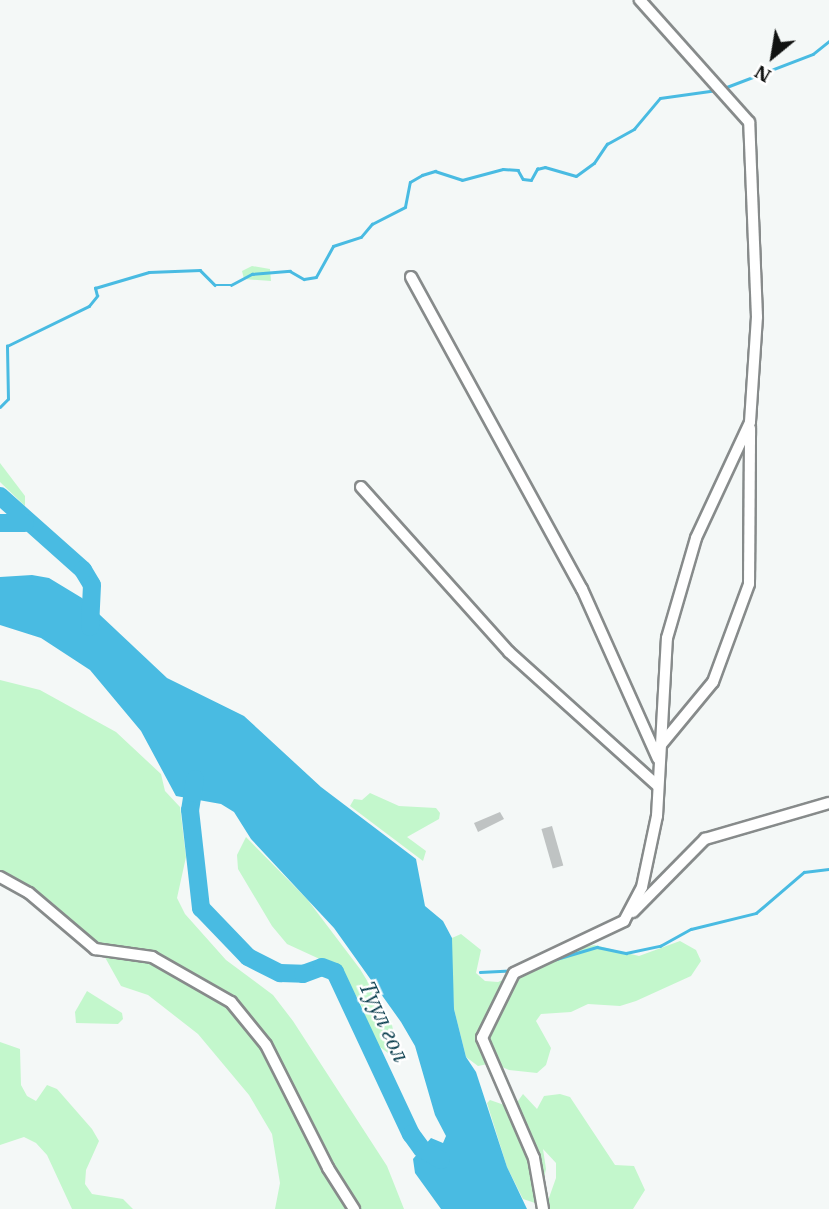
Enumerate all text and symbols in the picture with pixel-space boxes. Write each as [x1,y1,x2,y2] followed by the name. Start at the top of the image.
[738,21,808,91] north arrow
[750,60,775,88] text: N
[354,976,416,1066] water label: Туул гол

